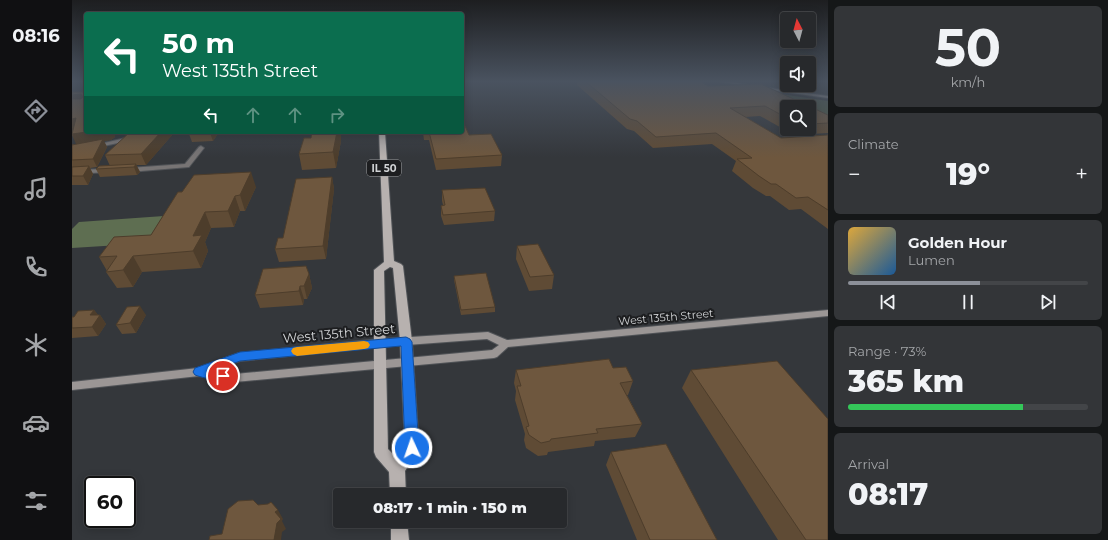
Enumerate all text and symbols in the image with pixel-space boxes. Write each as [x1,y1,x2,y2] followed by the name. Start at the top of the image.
[780,12,816,48] north arrow
[780,12,816,136] map controls
[935,16,1001,79] text: 50
[12,25,60,47] text: 08:16
[162,26,235,60] text: 50 m
[96,28,148,80] icon: left
[780,56,816,92] button: sound
[162,60,318,82] text: West 135th Street
[951,74,985,90] text: km/h
[22,97,50,125] icon: directions
[780,100,816,136] button: search
[200,104,222,126] icon: left
[242,104,264,126] icon: ahead
[284,104,306,126] icon: ahead
[326,104,348,126] icon: right
[848,136,899,152] text: Climate
[946,156,990,193] text: 19°
[367,160,401,176] road number: IL 50
[848,161,861,188] text: −
[1075,161,1088,188] text: +
[22,175,50,203] icon: music
[908,233,1007,252] text: Golden Hour
[908,252,955,268] text: Lumen
[22,253,50,281] icon: phone
[877,291,899,313] icon: previous
[957,291,979,313] icon: pause
[1037,291,1059,313] icon: next
[618,306,715,328] street label: West 135th Street
[282,320,396,346] street label: West 135th Street
[22,331,50,359] icon: climate
[848,343,926,359] text: Range · 73%
[206,359,240,393] pin
[848,363,964,400] text: 365 km
[212,365,234,387] icon: arrive
[22,409,50,437] icon: car
[391,427,433,469] position arrow
[848,456,889,472] text: Arrival
[84,476,136,528] speed limit sign: 60
[848,476,928,513] text: 08:17
[22,487,50,515] icon: filters
[373,498,527,517] text: 08:17 · 1 min · 150 m

